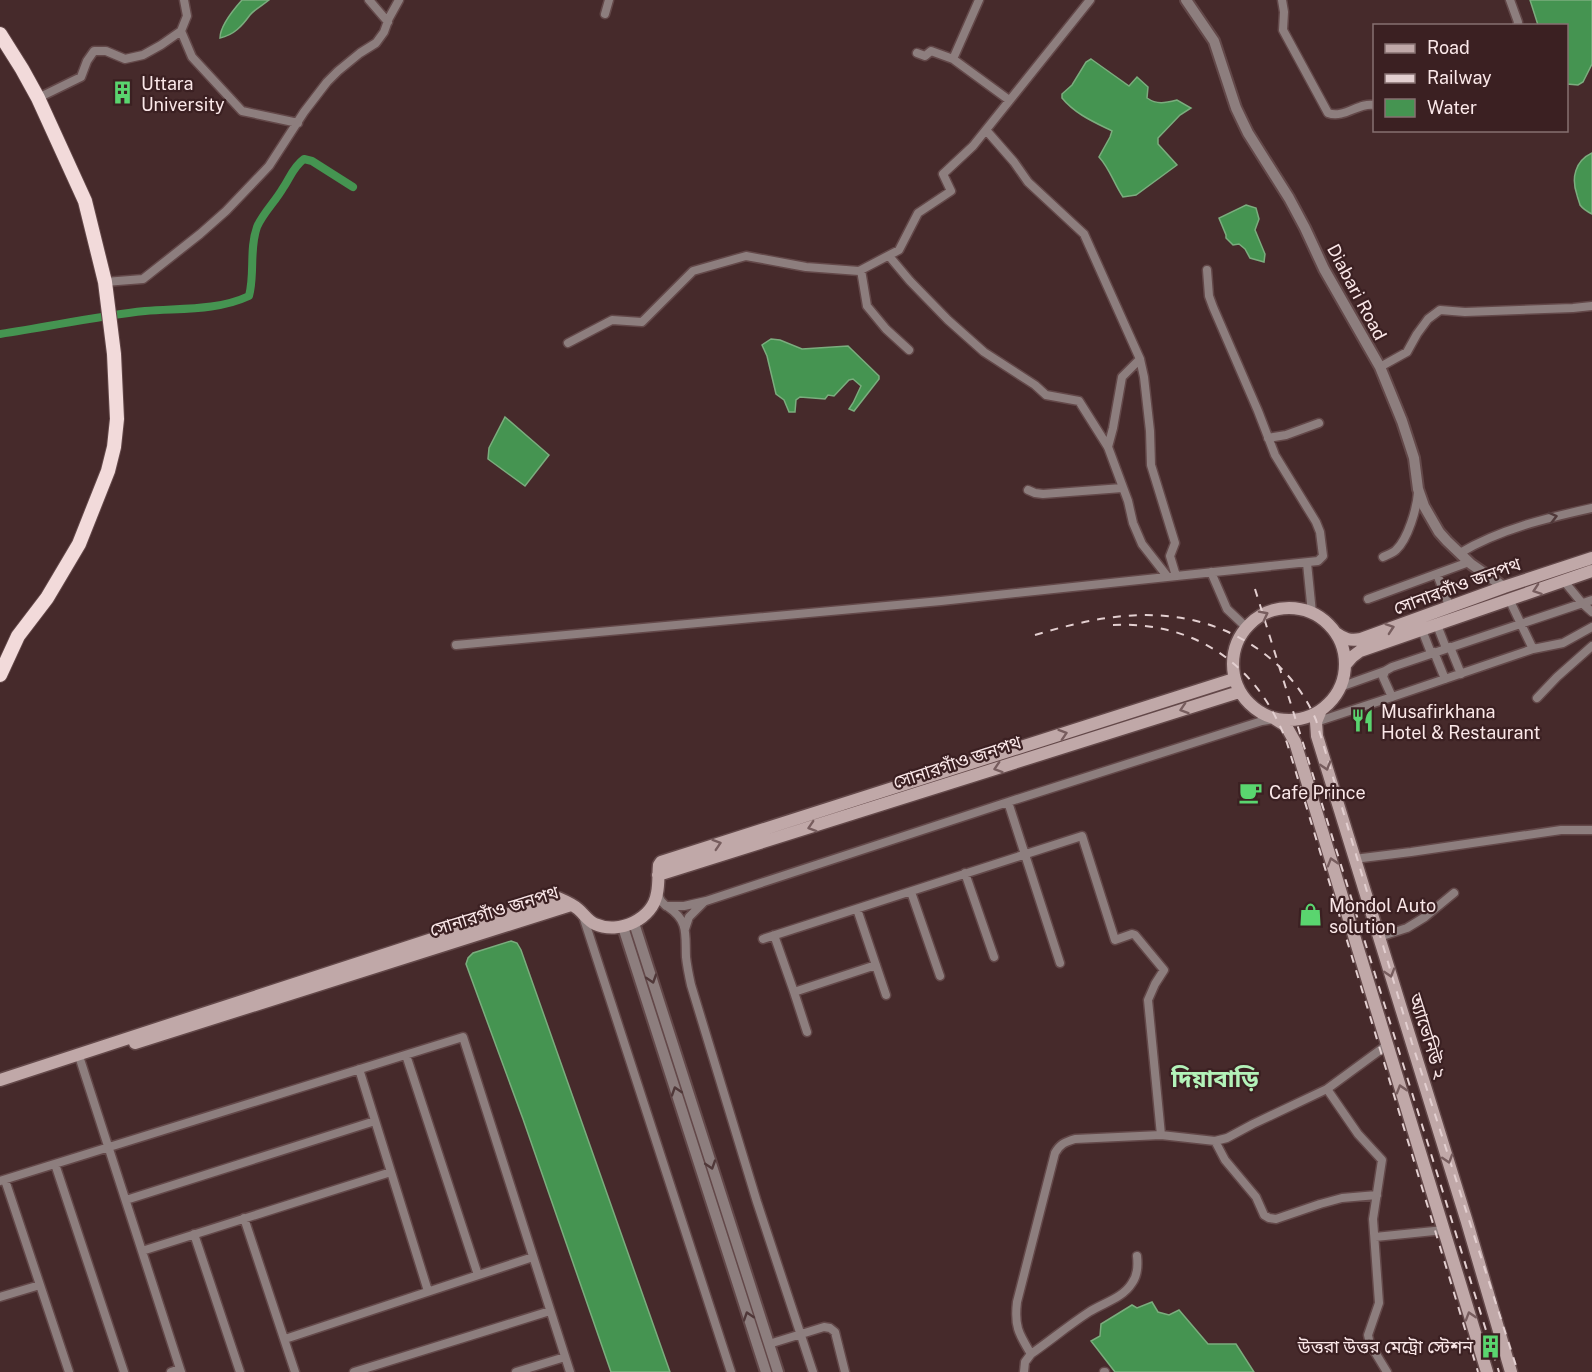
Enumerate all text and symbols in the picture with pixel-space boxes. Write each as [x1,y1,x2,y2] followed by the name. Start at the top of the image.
[1373,24,1568,132] legend
[1427,37,1470,58] text: Road
[1427,67,1492,88] text: Railway
[141,73,225,115] place label: Uttara University
[110,80,136,106] building icon: Uttara University
[1427,97,1477,118] text: Water
[1323,240,1391,344] street label: Diabari Road
[1547,512,1558,524] one-way arrow
[1391,553,1524,619] street label: সোনারগাঁও জনপথ
[1532,582,1543,595] one-way arrow
[1258,611,1269,623] one-way arrow
[1384,623,1395,636] one-way arrow
[1381,701,1540,743] place label: Musafirkhana Hotel & Restaurant
[1179,702,1190,715] one-way arrow
[1350,708,1376,734] restaurant icon: Musafirkhana Hotel & Restaurant
[1057,729,1068,741] one-way arrow
[890,731,1024,793] street label: সোনারগাঁও জনপথ
[993,761,1004,773] one-way arrow
[1319,761,1331,771] one-way arrow
[1238,779,1264,805] cafe icon: Cafe Prince
[1269,782,1366,803] place label: Cafe Prince
[807,820,818,832] one-way arrow
[711,839,722,852] one-way arrow
[1327,858,1339,868] one-way arrow
[427,881,561,941] street label: সোনারগাঁও জনপথ
[1329,895,1436,937] place label: Mondol Auto solution
[1298,902,1324,928] shop icon: Mondol Auto solution
[1383,967,1395,978] one-way arrow
[645,973,657,984] one-way arrow
[1405,990,1451,1082] street label: অ্যাভেনিউ ২
[1170,1064,1259,1092] district label: দিয়াবাড়ি
[1396,1084,1408,1095] one-way arrow
[671,1086,683,1097] one-way arrow
[1440,1153,1453,1164] one-way arrow
[704,1159,717,1170] one-way arrow
[743,1311,756,1322] one-way arrow
[1465,1311,1477,1322] one-way arrow
[1478,1333,1504,1359] building icon: উত্তরা উত্তর মেট্রো স্টেশন
[1297,1336,1474,1357] place label: উত্তরা উত্তর মেট্রো স্টেশন

